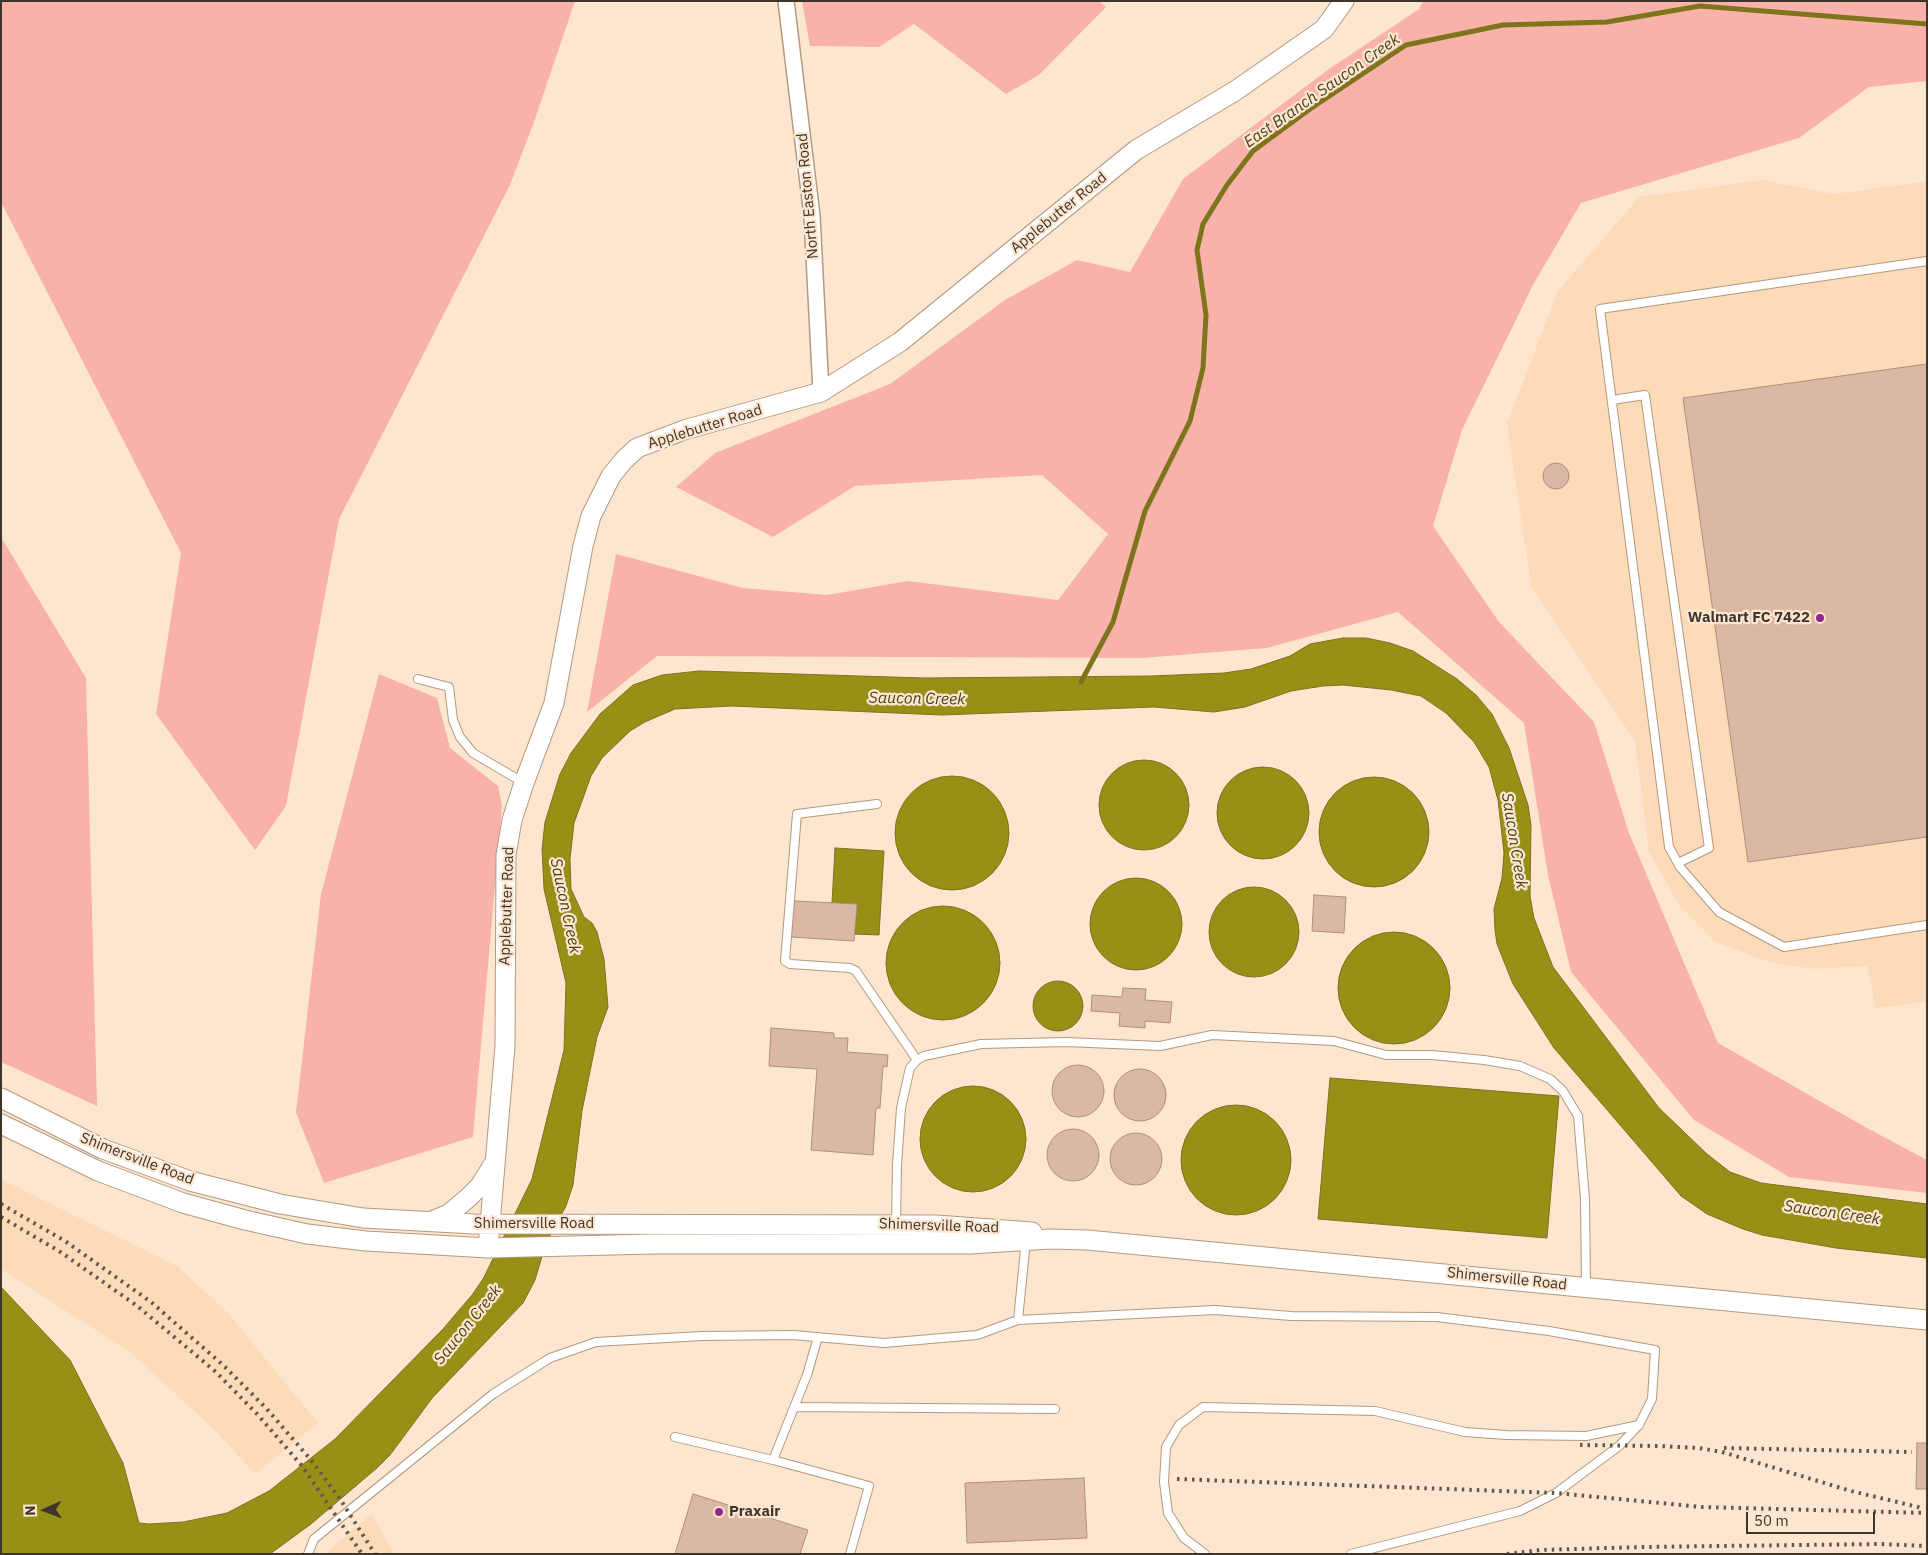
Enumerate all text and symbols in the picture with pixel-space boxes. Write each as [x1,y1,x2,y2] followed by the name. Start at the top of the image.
[1240,30,1404,152] water label: East Branch Saucon Creek
[794,132,822,260] street label: North Easton Road
[1007,169,1111,257] street label: Applebutter Road
[646,401,764,453] street label: Applebutter Road
[1688,609,1810,627] place label: Walmart FC 7422
[1814,612,1826,624] marker: Walmart FC 7422
[868,689,966,709] water label: Saucon Creek
[1497,792,1531,890] water label: Saucon Creek
[496,846,518,966] street label: Applebutter Road
[546,857,584,955] water label: Saucon Creek
[78,1129,196,1189] street label: Shimersville Road
[1783,1197,1881,1229] water label: Saucon Creek
[474,1215,594,1233] street label: Shimersville Road
[879,1215,999,1237] street label: Shimersville Road
[1446,1264,1568,1294] street label: Shimersville Road
[430,1281,506,1369] water label: Saucon Creek
[20,1485,70,1535] north arrow
[1748,1502,1877,1534] scale bar
[729,1503,780,1521] place label: Praxair
[21,1505,39,1516] text: N
[713,1506,725,1518] marker: Praxair
[1754,1511,1789,1530] text: 50 m

